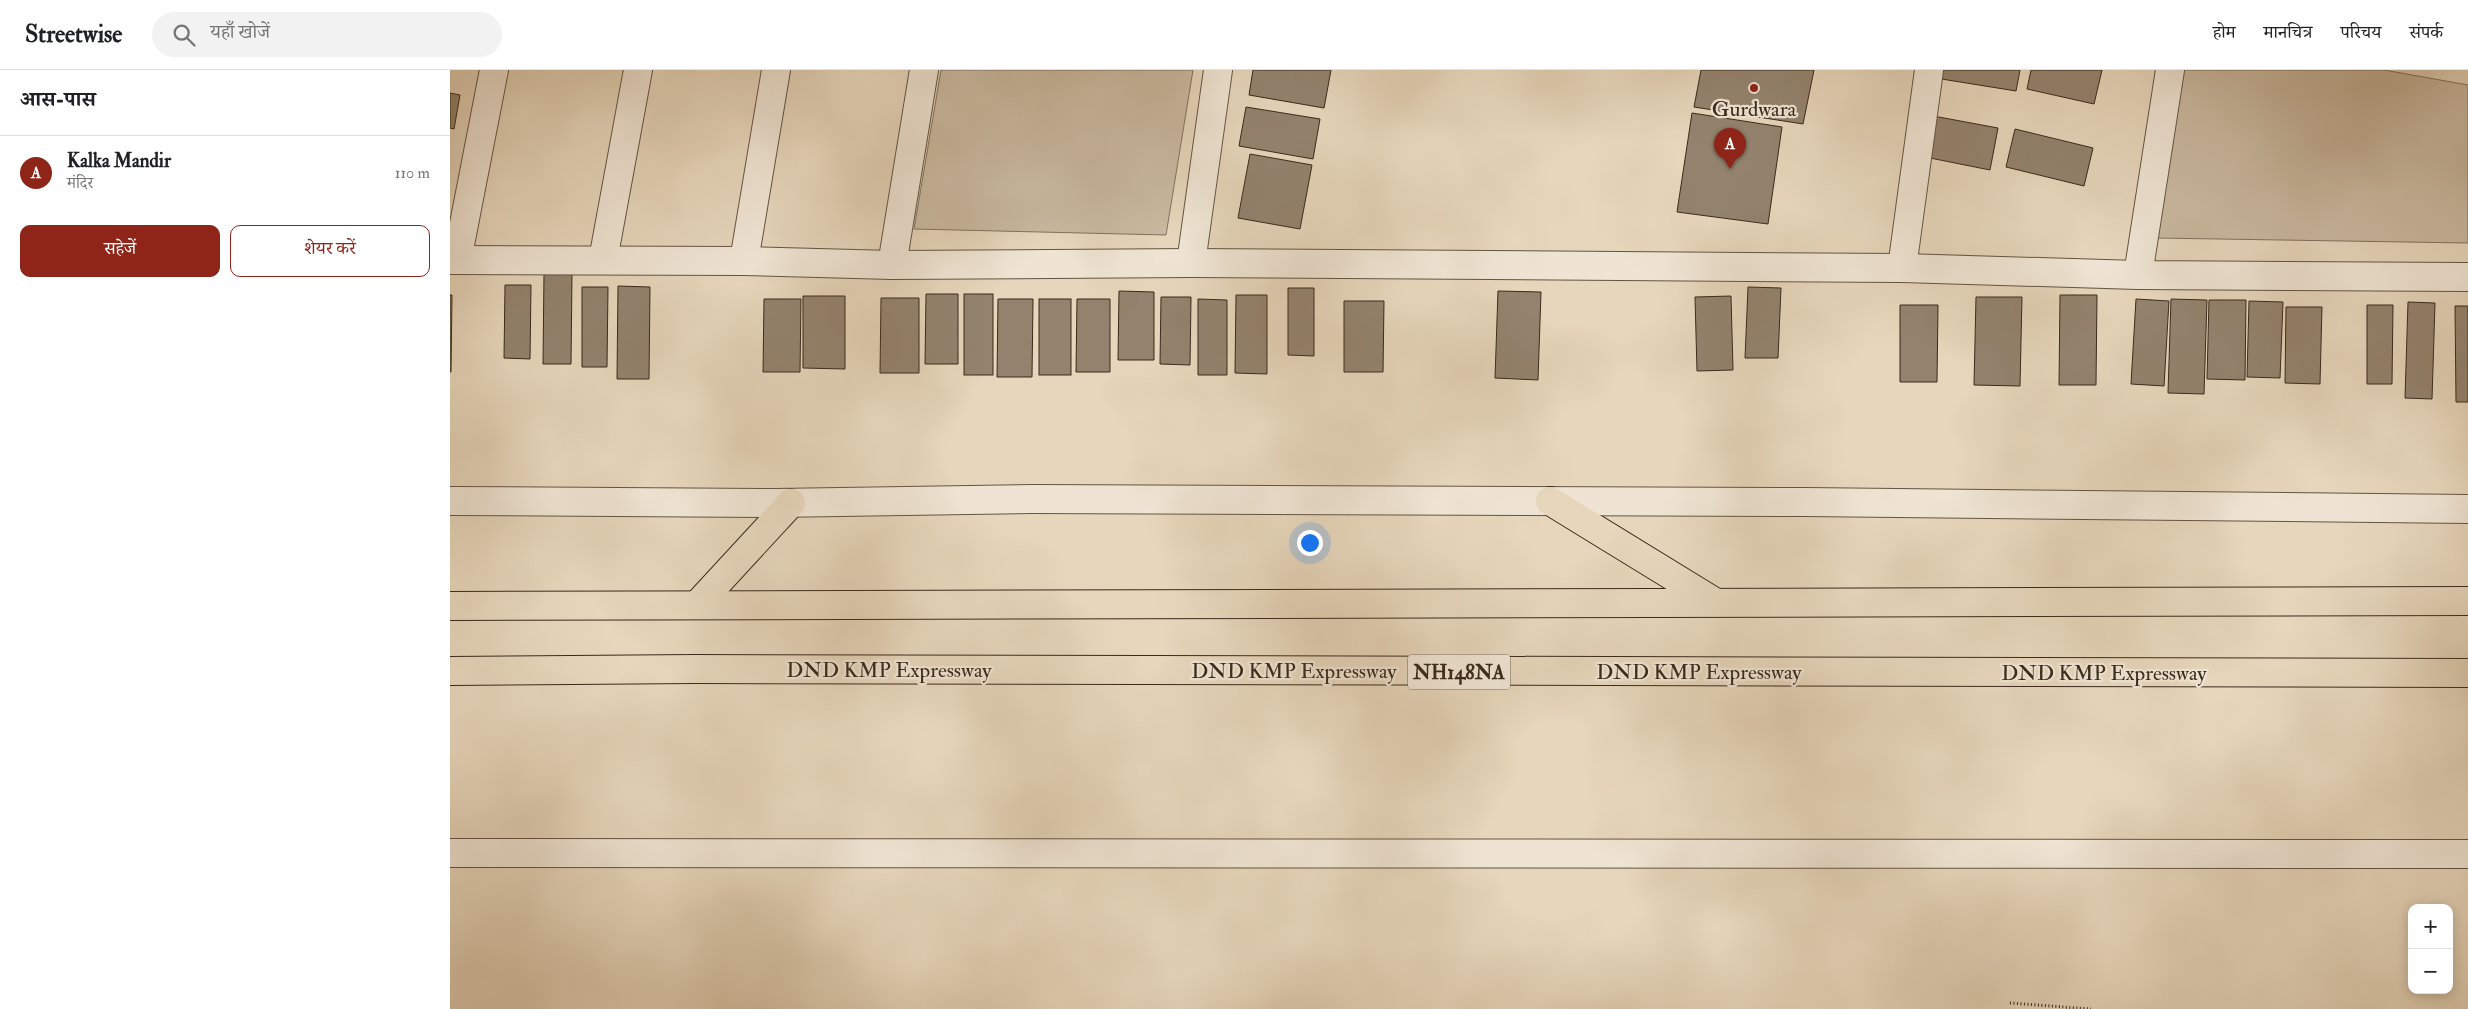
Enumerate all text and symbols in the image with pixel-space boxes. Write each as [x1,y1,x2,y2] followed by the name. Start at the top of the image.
[152,12,502,57] search box
[25,19,122,50] text: Streetwise
[210,20,270,44] text: यहाँ खोजें
[170,21,198,49] icon: search
[2213,21,2236,44] text: होम
[2264,21,2312,44] text: मानचित्र
[2340,21,2381,44] text: परिचय
[2409,21,2443,44] text: संपर्क
[1748,82,1760,94] marker: Gurdwara
[20,86,96,113] text: आस-पास
[1712,96,1797,123] place label: Gurdwara
[1714,128,1746,169] pin: A
[67,149,171,173] text: Kalka Mandir
[31,163,41,183] text: A
[395,163,430,183] text: 110 m
[67,173,93,193] text: मंदिर
[20,225,220,277] button: सहेजें
[230,225,430,277] button: शेयर करें
[1297,530,1323,556] your location
[1408,654,1510,690] road number: NH148NA
[786,657,992,684] street label: DND KMP Expressway
[1191,658,1397,685] street label: DND KMP Expressway
[1596,659,1802,686] street label: DND KMP Expressway
[2001,660,2207,687] street label: DND KMP Expressway
[2408,904,2453,994] map controls
[2408,904,2453,949] button: +
[2408,949,2453,994] button: −

